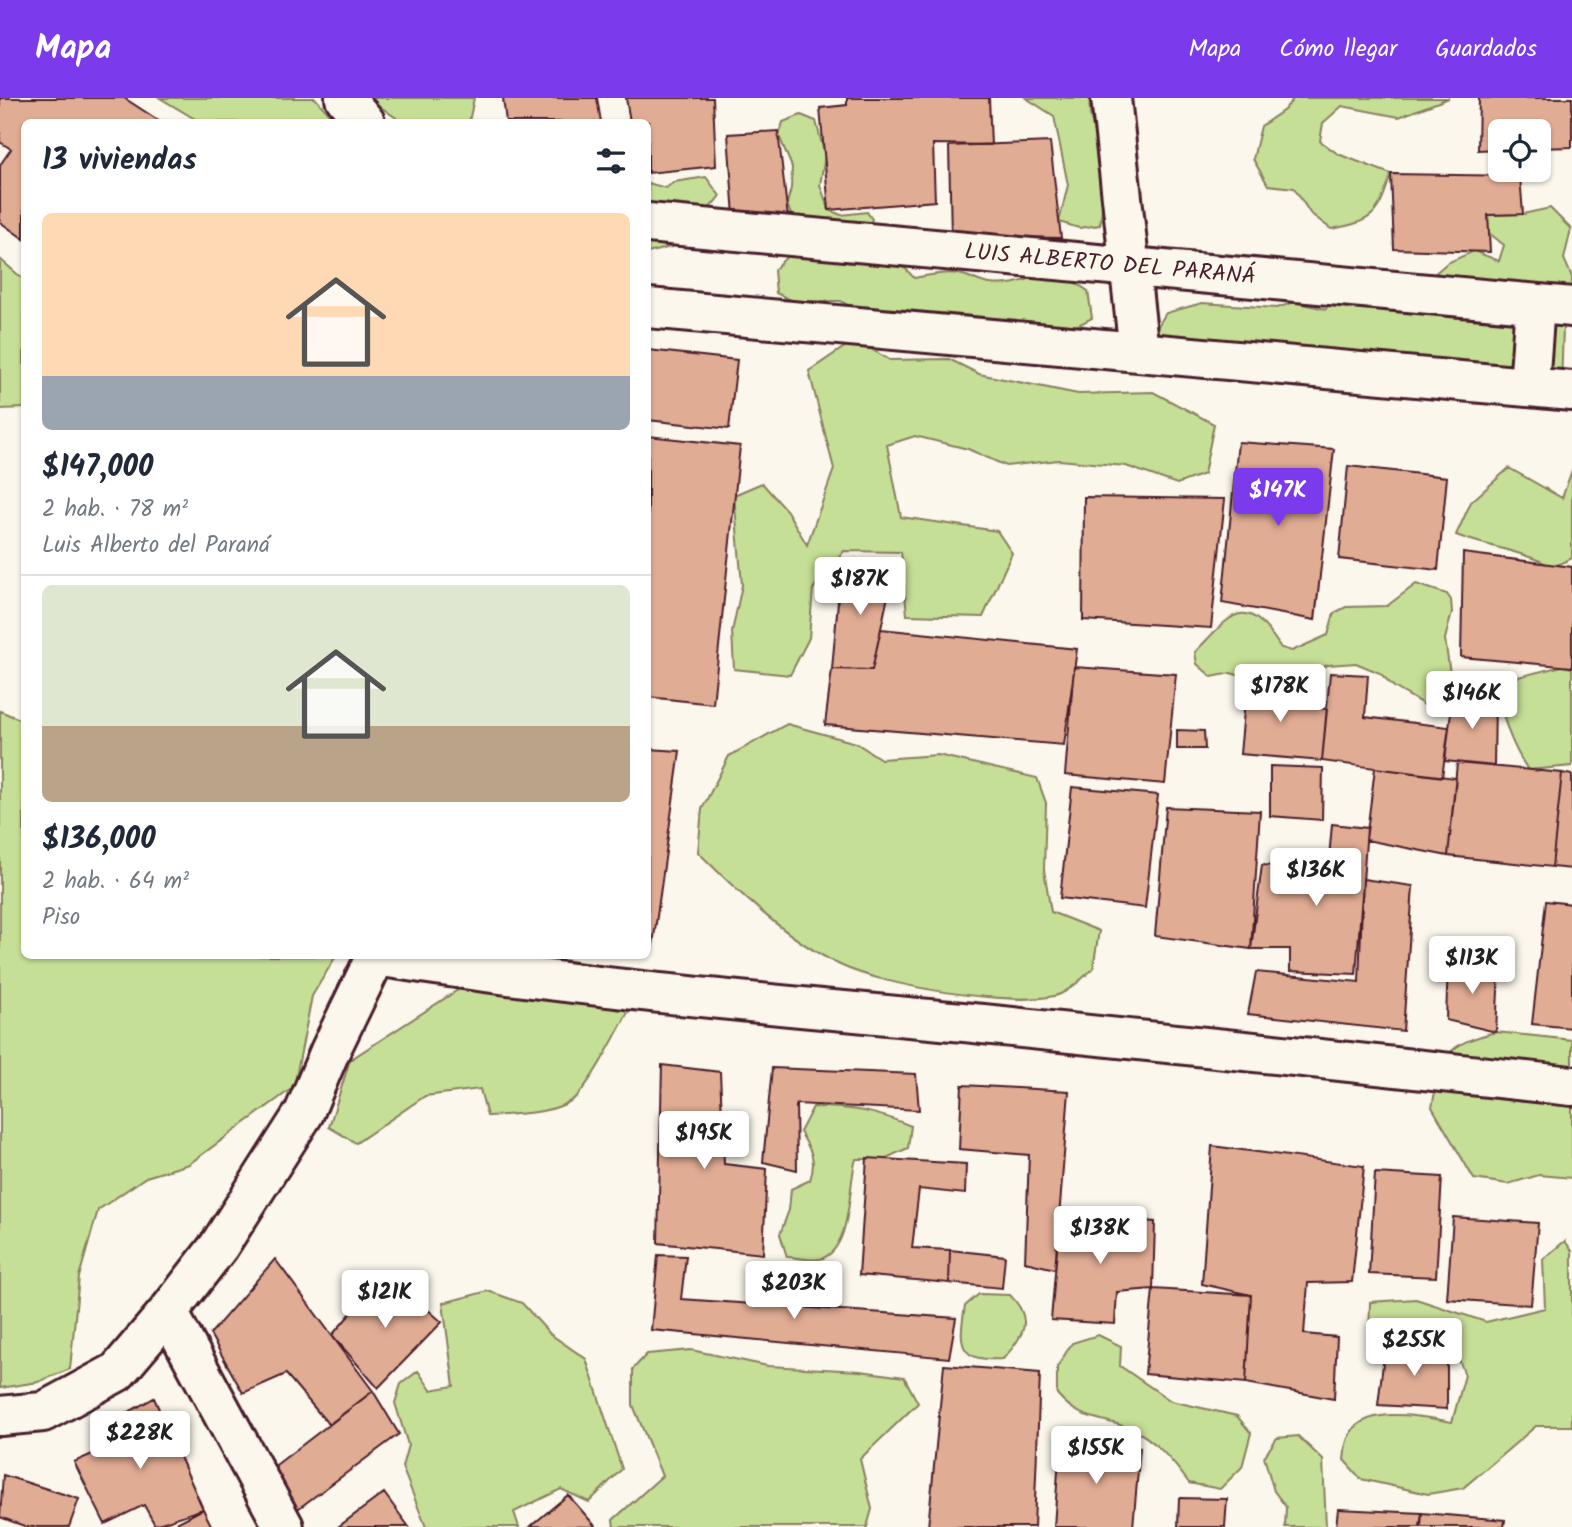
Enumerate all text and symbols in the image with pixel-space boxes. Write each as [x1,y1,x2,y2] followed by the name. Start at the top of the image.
[35,23,111,76] text: Mapa
[1188,30,1241,69] text: Mapa
[1279,30,1397,69] text: Cómo llegar
[1435,30,1537,69] text: Guardados
[1488,119,1551,182] map controls
[1488,119,1551,182] button: locate
[42,137,197,185] text: 13 viviendas
[592,142,630,180] icon: filters
[963,234,1257,296] street label: LUIS ALBERTO DEL PARANÁ
[273,259,399,385] icon: home
[42,444,153,492] text: $147,000
[1229,468,1327,528] pin: $147K
[1249,473,1307,509] text: $147K
[42,492,188,528] text: 2 hab. · 78 m²
[42,528,270,564] text: Luis Alberto del Paraná
[811,558,909,617] pin: $187K
[831,562,889,598] text: $187K
[273,631,399,757] icon: home
[1231,664,1329,724] pin: $178K
[1251,669,1309,705] text: $178K
[1423,672,1521,731] pin: $146K
[1442,676,1502,712] text: $146K
[42,816,156,864] text: $136,000
[1267,848,1365,908] pin: $136K
[1286,853,1346,889] text: $136K
[42,864,189,900] text: 2 hab. · 64 m²
[42,900,80,936] text: Piso
[1423,936,1521,996] pin: $113K
[1445,941,1499,977] text: $113K
[655,1112,753,1171] pin: $195K
[675,1116,733,1152] text: $195K
[1051,1206,1149,1266] pin: $138K
[1070,1211,1130,1247] text: $138K
[745,1262,843,1321] pin: $203K
[761,1266,827,1302] text: $203K
[336,1270,434,1330] pin: $121K
[358,1275,412,1311] text: $121K
[1365,1318,1463,1378] pin: $255K
[1382,1323,1446,1359] text: $255K
[91,1412,189,1471] pin: $228K
[106,1416,174,1452] text: $228K
[1047,1426,1145,1486] pin: $155K
[1067,1431,1125,1467] text: $155K

